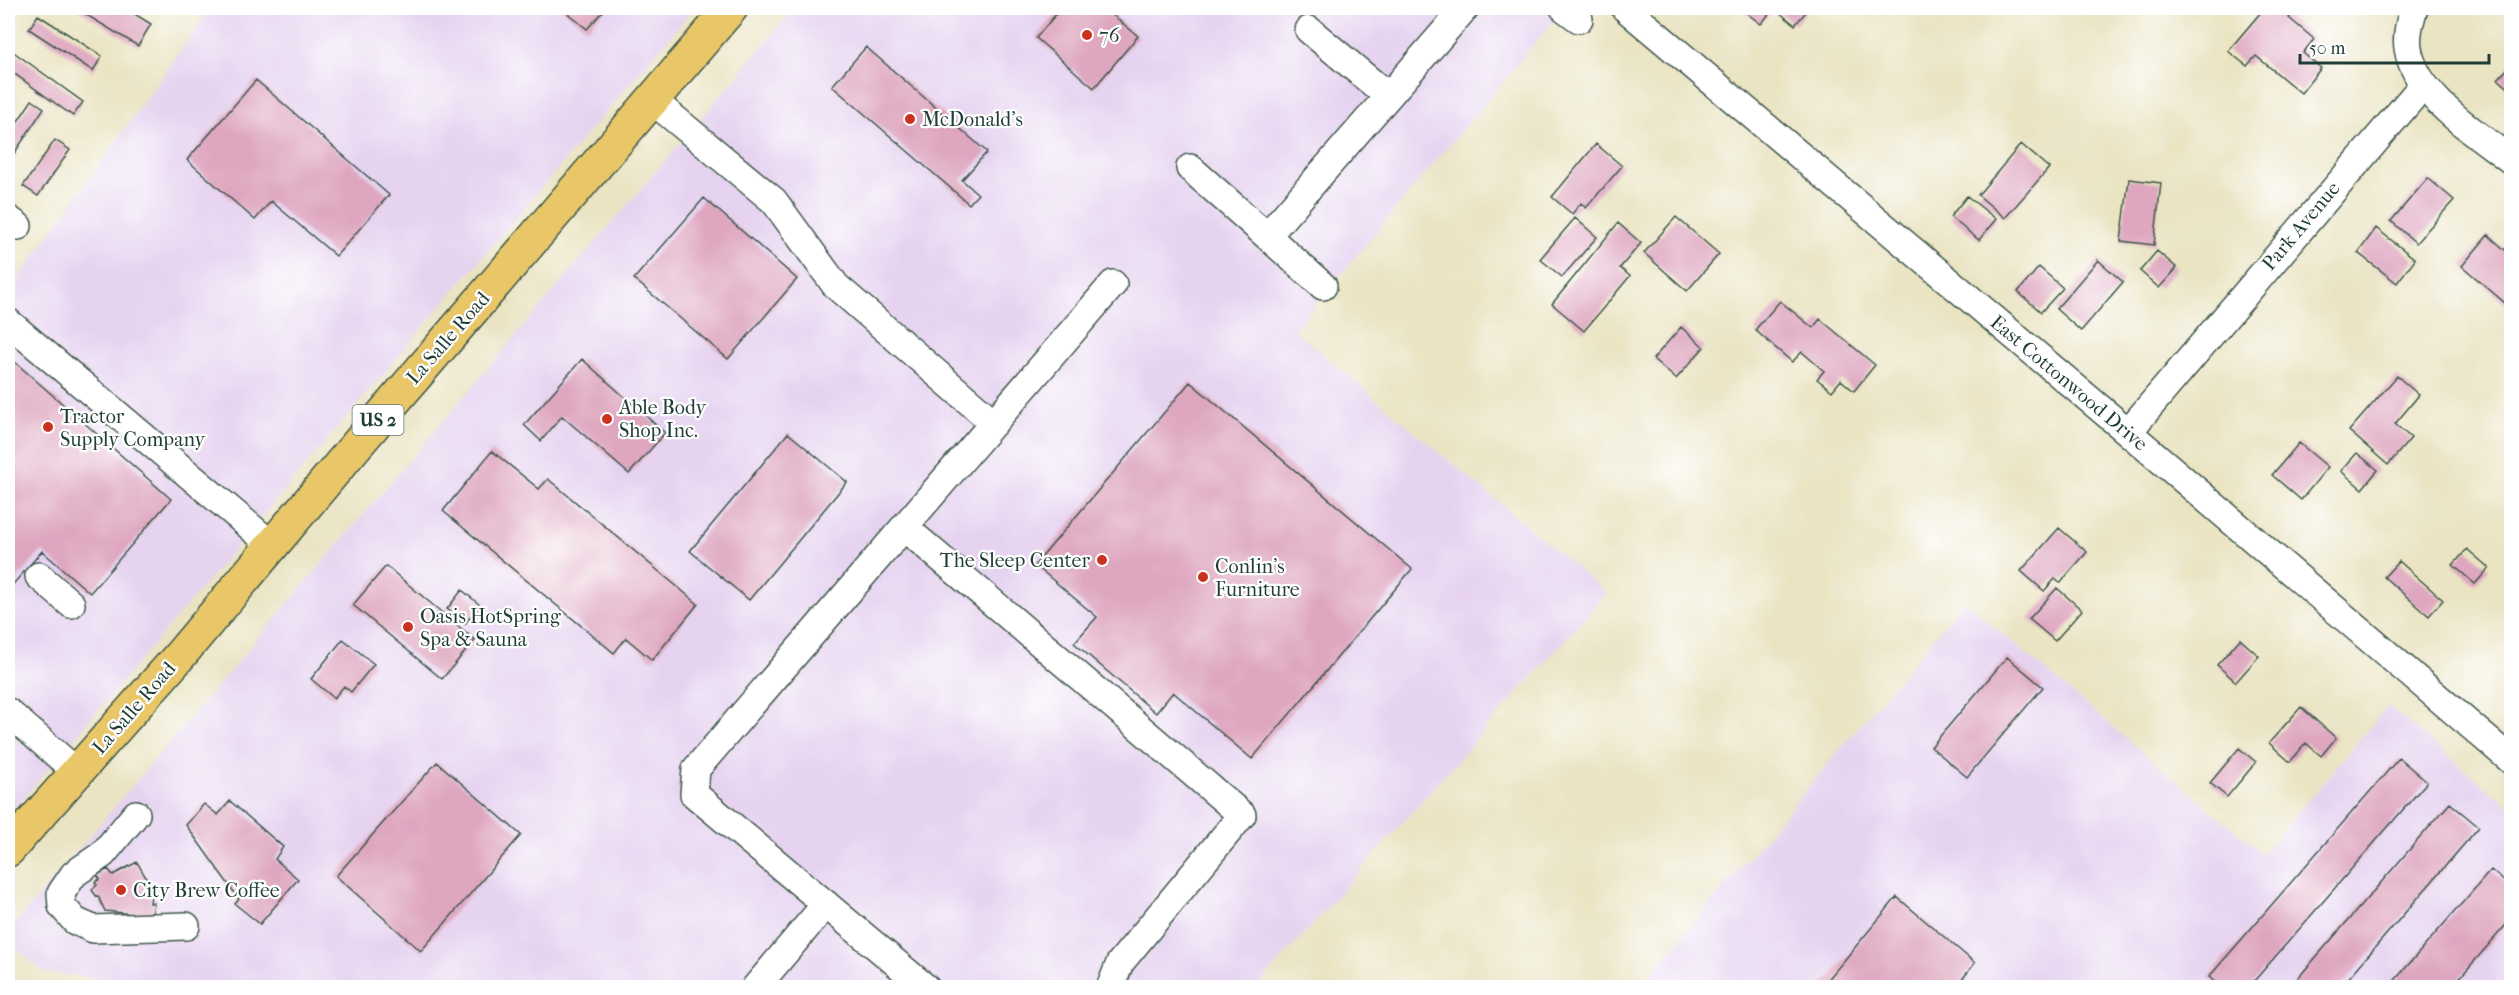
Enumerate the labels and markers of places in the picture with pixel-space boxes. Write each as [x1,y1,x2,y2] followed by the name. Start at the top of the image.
[1099,24,1120,47] place label: 76
[1080,28,1094,42] marker: 76
[922,108,1023,131] place label: McDonald's
[903,112,917,126] marker: McDonald's
[618,396,708,442] place label: Able Body Shop Inc.
[60,405,206,451] place label: Tractor Supply Company
[600,412,614,426] marker: Able Body Shop Inc.
[41,420,55,434] marker: Tractor Supply Company
[940,549,1090,572] place label: The Sleep Center
[1095,553,1109,567] marker: The Sleep Center
[1215,555,1300,601] place label: Conlin's Furniture
[1196,570,1210,584] marker: Conlin's Furniture
[420,605,561,651] place label: Oasis HotSpring Spa & Sauna
[401,620,415,634] marker: Oasis HotSpring Spa & Sauna
[133,879,280,902] place label: City Brew Coffee
[114,883,128,897] marker: City Brew Coffee

